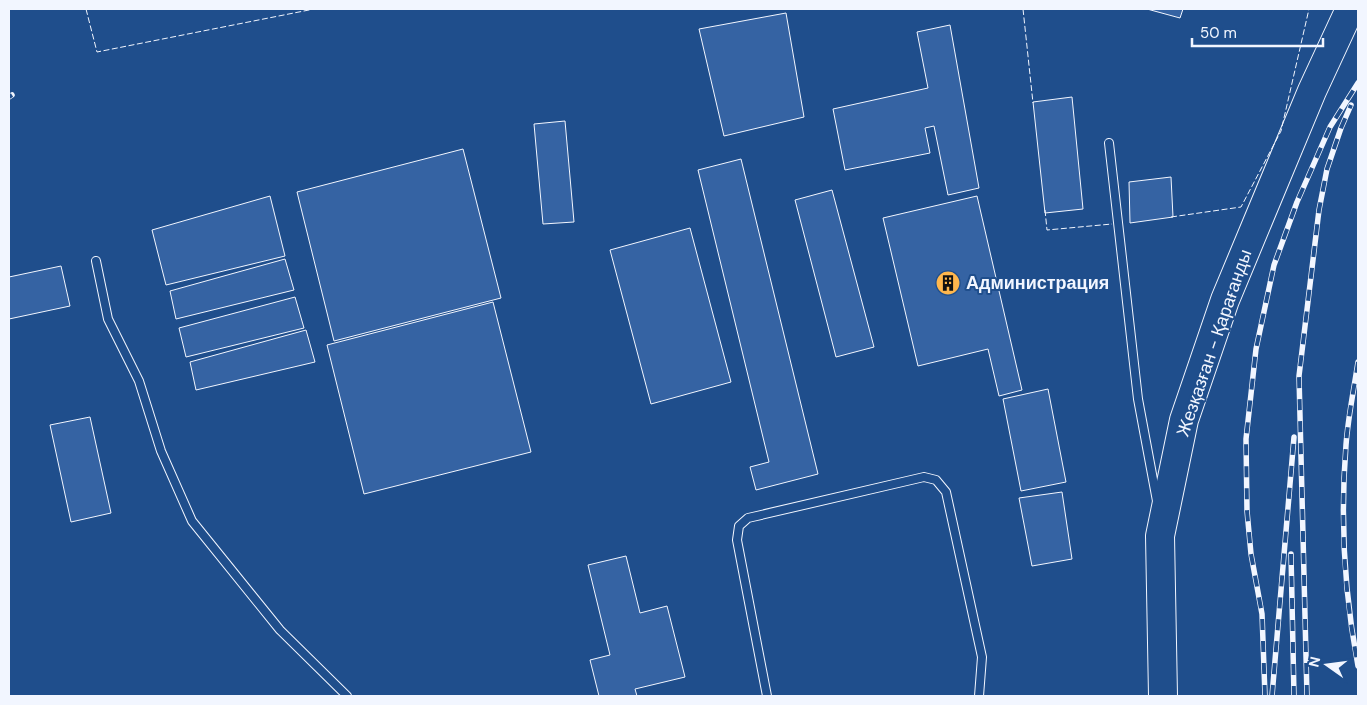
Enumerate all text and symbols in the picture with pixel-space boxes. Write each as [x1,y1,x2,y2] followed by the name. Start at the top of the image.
[1192,15,1323,47] scale bar
[1200,23,1237,43] text: 50 m
[1171,246,1257,440] street label: Жезқазған - Қарағанды
[935,270,961,296] building icon: Администрация
[966,271,1109,295] place label: Администрация
[1302,640,1352,690] north arrow
[1304,655,1324,669] text: N

